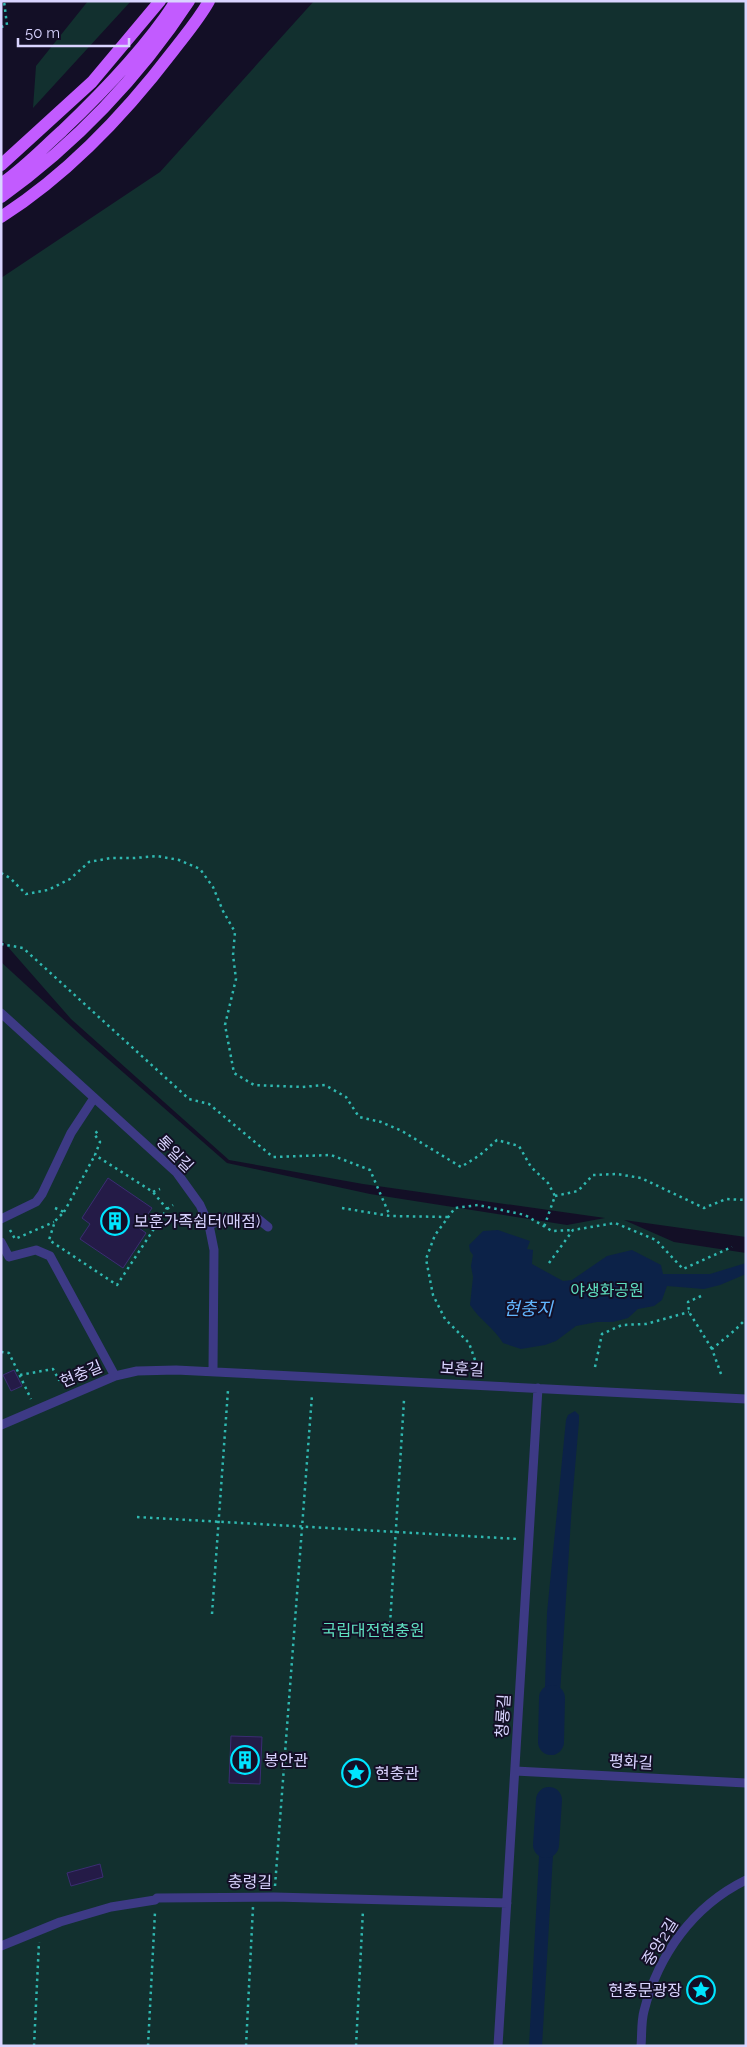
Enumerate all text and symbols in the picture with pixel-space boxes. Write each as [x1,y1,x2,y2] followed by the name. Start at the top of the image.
[18,15,129,47] scale bar
[25,24,60,42] text: 50 m
[153,1132,197,1176] street label: 통일길
[100,1206,130,1236] building icon: 보훈가족쉼터(매점)
[134,1212,260,1231] place label: 보훈가족쉼터(매점)
[570,1281,644,1300] park label: 야생화공원
[503,1298,554,1319] water label: 현충지
[57,1357,105,1391] street label: 현충길
[439,1358,485,1380] street label: 보훈길
[321,1621,425,1640] park label: 국립대전현충원
[492,1693,514,1739] street label: 청룡길
[230,1745,260,1775] building icon: 봉안관
[264,1751,308,1770] place label: 봉안관
[608,1751,654,1773] street label: 평화길
[341,1758,371,1788] place icon: 현충관
[375,1764,419,1783] place label: 현충관
[228,1872,272,1892] street label: 충령길
[638,1915,682,1969] street label: 중앙2길
[686,1975,716,2005] place icon: 현충문광장
[608,1981,682,2000] place label: 현충문광장

